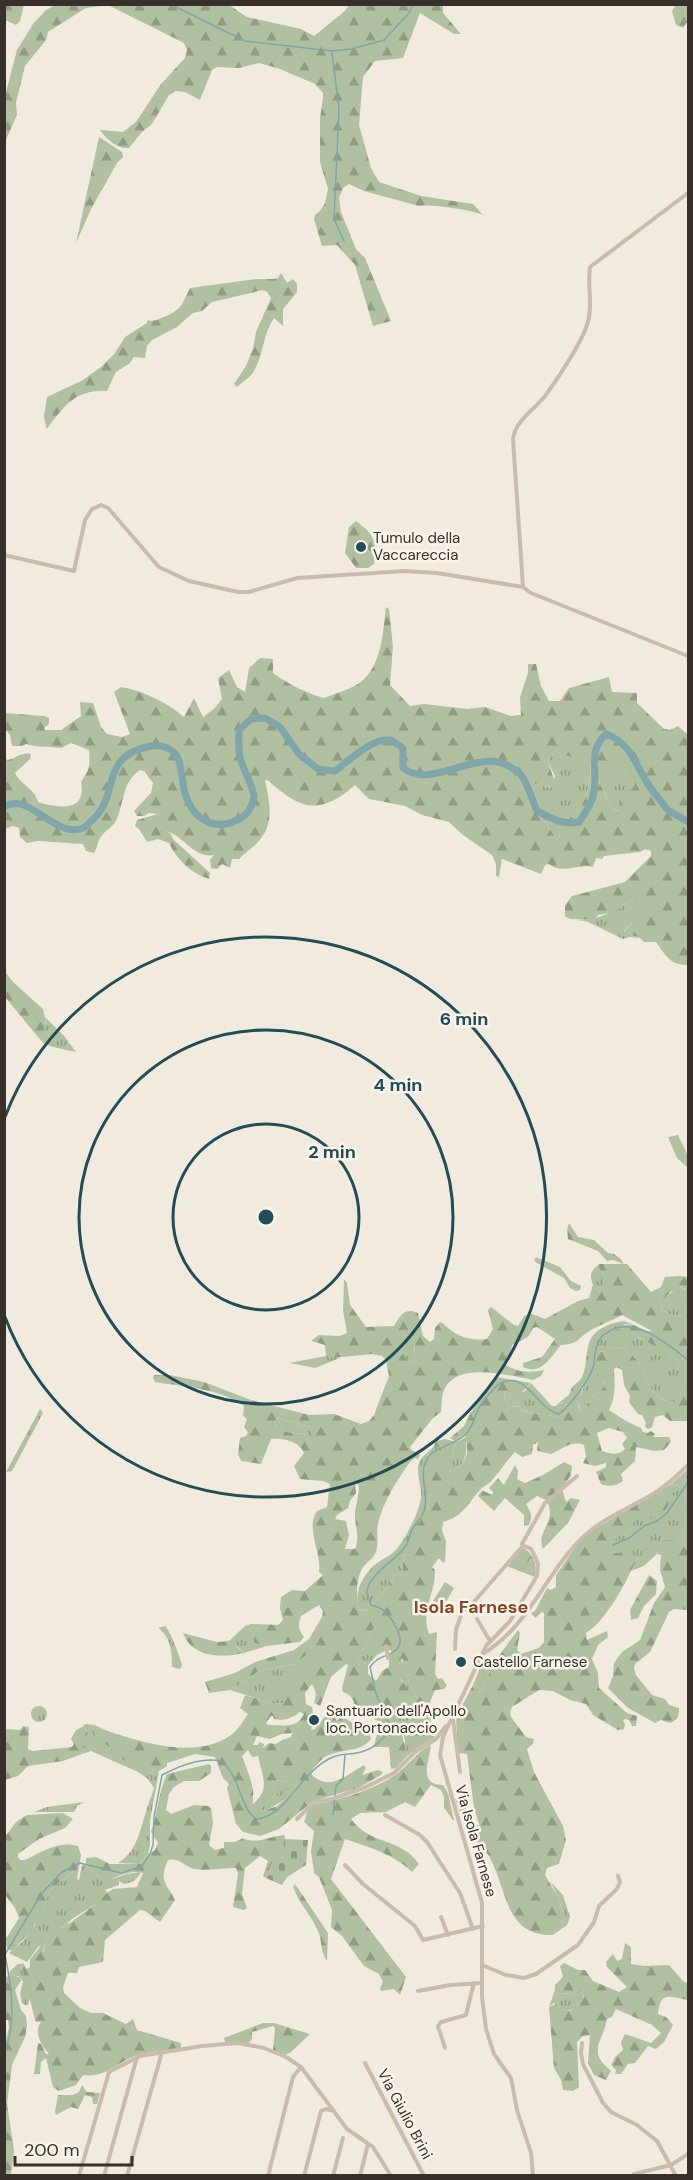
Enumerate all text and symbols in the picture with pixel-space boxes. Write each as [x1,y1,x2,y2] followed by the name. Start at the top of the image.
[373,528,460,565] place label: Tumulo della Vaccareccia
[354,540,368,554] marker: Tumulo della Vaccareccia
[440,1007,488,1031] text: 6 min
[374,1073,422,1097] text: 4 min
[308,1140,356,1164] text: 2 min
[256,1207,276,1227] centre of rings
[414,1595,528,1619] district label: Isola Farnese
[473,1652,587,1672] place label: Castello Farnese
[454,1655,468,1669] marker: Castello Farnese
[326,1701,466,1738] place label: Santuario dell'Apollo loc. Portonaccio
[307,1713,321,1727] marker: Santuario dell'Apollo loc. Portonaccio
[450,1783,502,1899] street label: Via Isola Farnese
[373,2065,437,2163] street label: Via Giulio Brini
[15,2129,132,2167] scale bar
[24,2138,80,2162] text: 200 m

